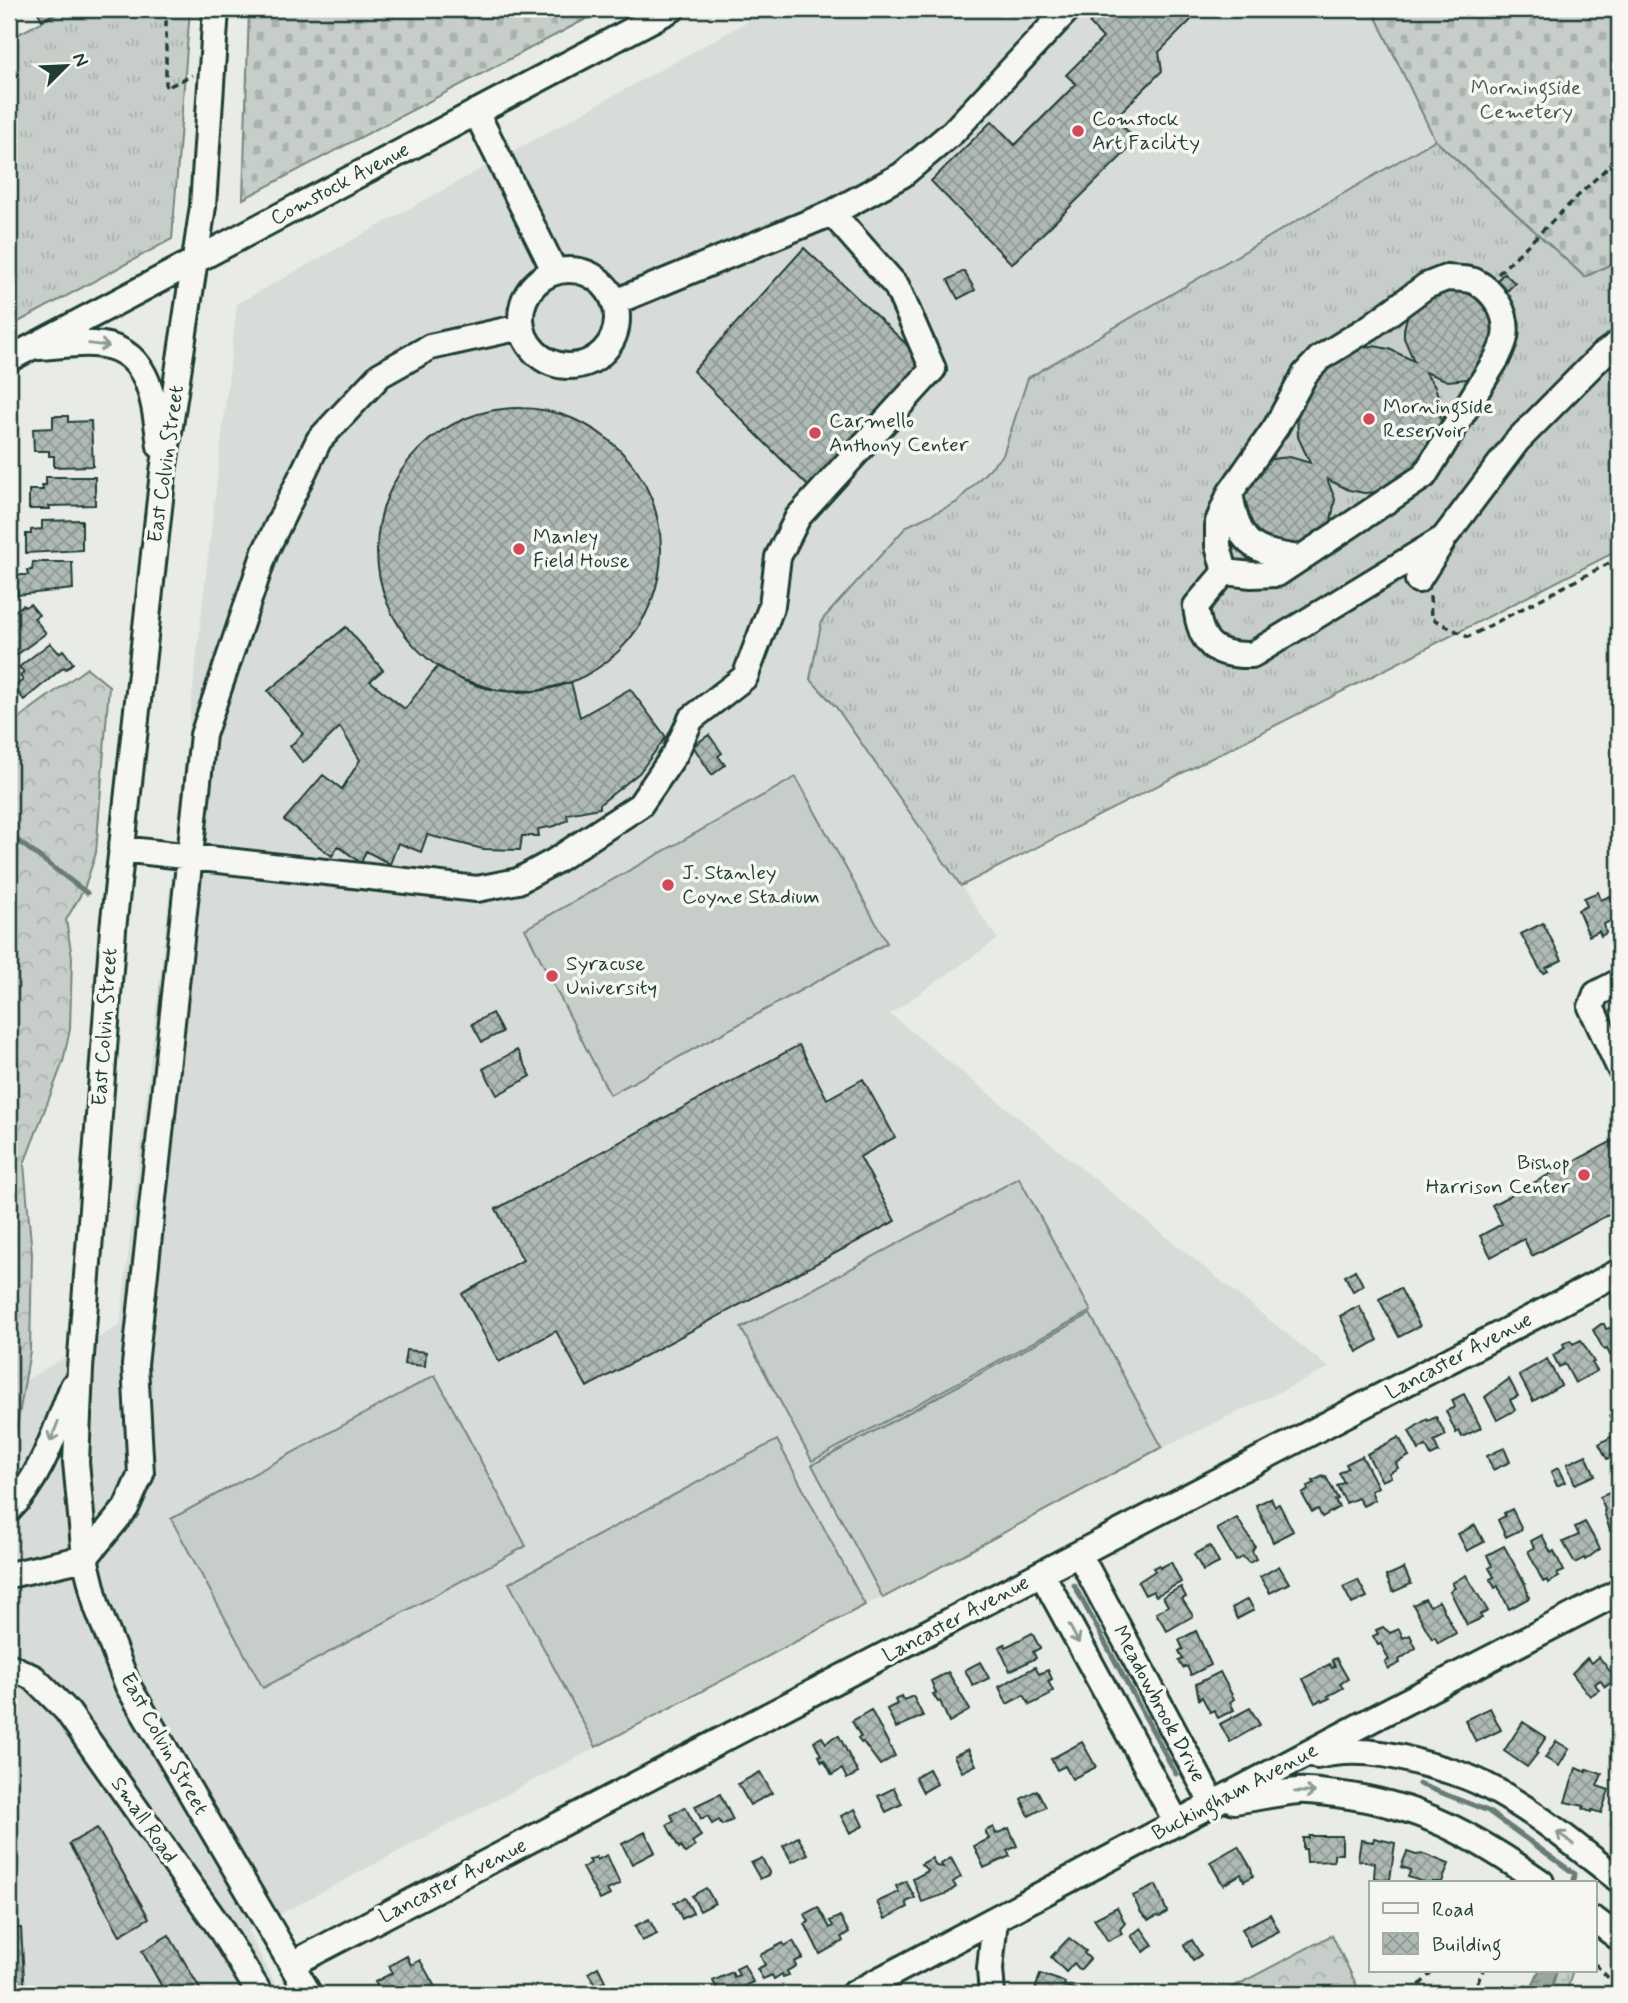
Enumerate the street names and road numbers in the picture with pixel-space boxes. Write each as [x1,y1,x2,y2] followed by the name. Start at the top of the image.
[266,136,414,232] street label: Comstock Avenue
[141,383,191,544] street label: East Colvin Street
[86,947,125,1107] street label: East Colvin Street
[1381,1306,1537,1406] street label: Lancaster Avenue
[878,1569,1034,1669] street label: Lancaster Avenue
[1106,1621,1212,1787] street label: Meadowbrook Drive
[113,1668,215,1820] street label: East Colvin Street
[1147,1736,1324,1849] street label: Buckingham Avenue
[104,1771,184,1869] street label: Small Road
[374,1832,532,1930] street label: Lancaster Avenue

